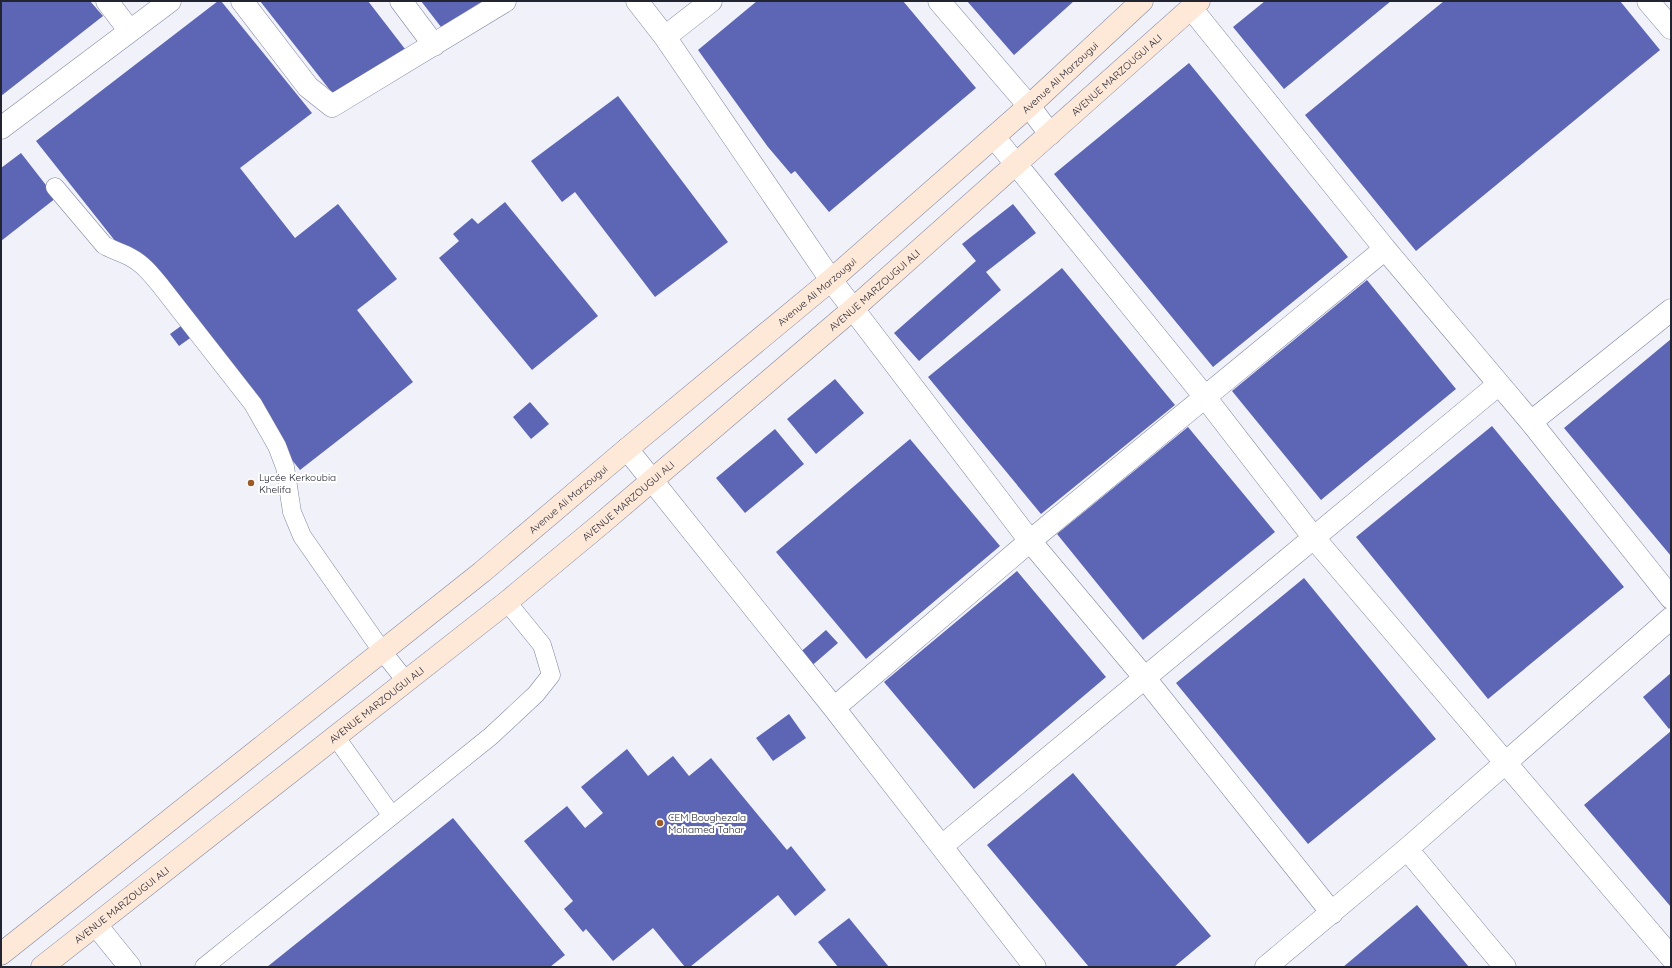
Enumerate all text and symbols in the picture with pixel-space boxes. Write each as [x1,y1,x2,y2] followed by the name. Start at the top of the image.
[1069,31,1165,119] street label: AVENUE MARZOUGUI ALI
[1019,39,1101,116] street label: Avenue Ali Marzougui
[826,247,923,334] street label: AVENUE MARZOUGUI ALI
[775,255,859,329] street label: Avenue Ali Marzougui
[580,458,677,544] street label: AVENUE MARZOUGUI ALI
[526,462,610,536] street label: Avenue Ali Marzougui
[259,471,336,496] place label: Lycée Kerkoubia Khelifa
[246,478,256,488] marker: Lycée Kerkoubia Khelifa
[327,664,427,746] street label: AVENUE MARZOUGUI ALI
[668,811,746,836] place label: CEM Boughezala Mohamed Tahar
[655,818,665,828] marker: CEM Boughezala Mohamed Tahar
[72,864,172,946] street label: AVENUE MARZOUGUI ALI

